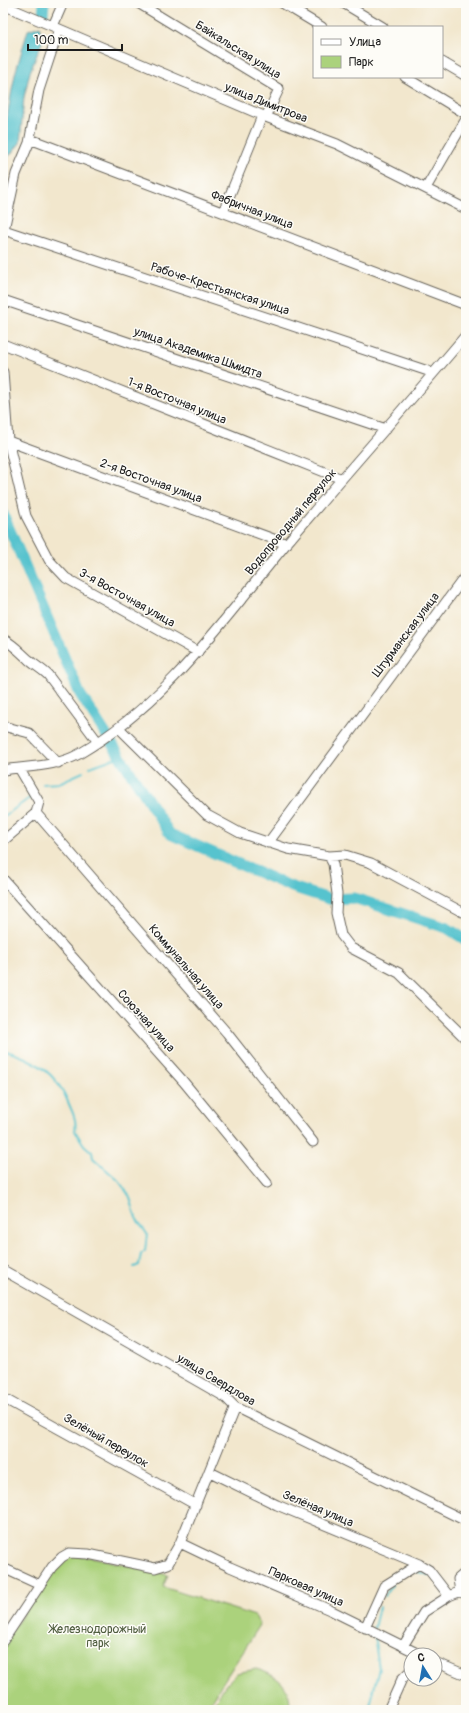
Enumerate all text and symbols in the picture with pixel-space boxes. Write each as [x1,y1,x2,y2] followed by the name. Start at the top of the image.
[192,18,284,83] street label: Байкальская улица
[28,26,122,52] scale bar
[313,26,443,78] legend
[34,33,69,48] text: 100 m
[349,35,381,50] text: Улица
[349,55,374,70] text: Парк
[222,79,310,127] street label: улица Димитрова
[209,187,296,233] street label: Фабричная улица
[149,259,292,319] street label: Рабоче-Крестьянская улица
[131,324,264,382] street label: улица Академика Шмидта
[125,374,229,428] street label: 1-я Восточная улица
[98,456,204,507] street label: 2-я Восточная улица
[242,466,340,578] street label: Водопроводный переулок
[76,565,178,631] street label: 3-я Восточная улица
[369,589,443,680] street label: Штурманская улица
[145,922,227,1013] street label: Коммунальная улица
[114,987,178,1056] street label: Союзная улица
[173,1350,258,1410] street label: улица Свердлова
[61,1411,151,1471] street label: Зелёный переулок
[280,1487,356,1531] street label: Зелёная улица
[266,1564,346,1610] street label: Парковая улица
[48,1622,146,1651] park label: Железнодорожный парк
[403,1647,443,1687] north arrow
[417,1651,426,1665] text: С

